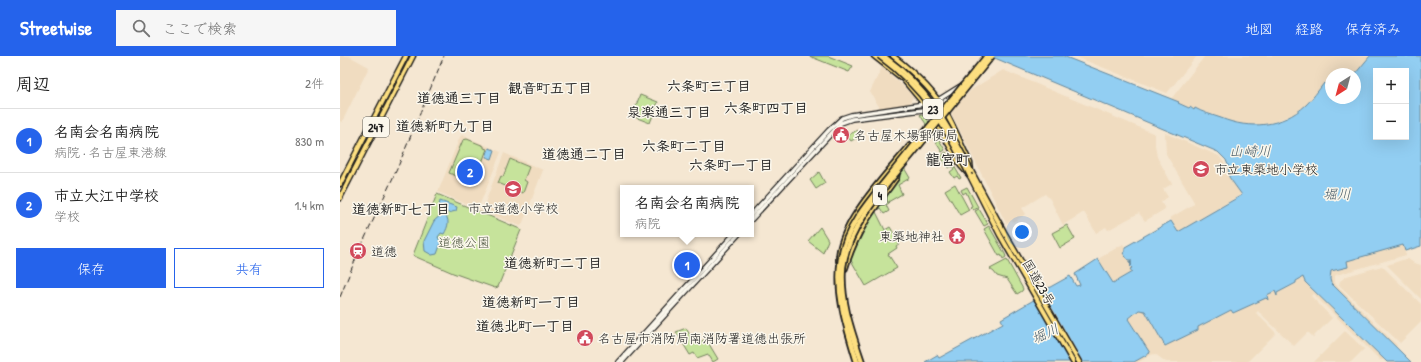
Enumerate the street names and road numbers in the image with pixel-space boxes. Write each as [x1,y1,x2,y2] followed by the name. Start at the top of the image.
[923,99,943,119] road number: 23
[363,117,389,137] road number: 247
[873,185,887,205] road number: 4
[1018,255,1060,309] street label: 国道23号

